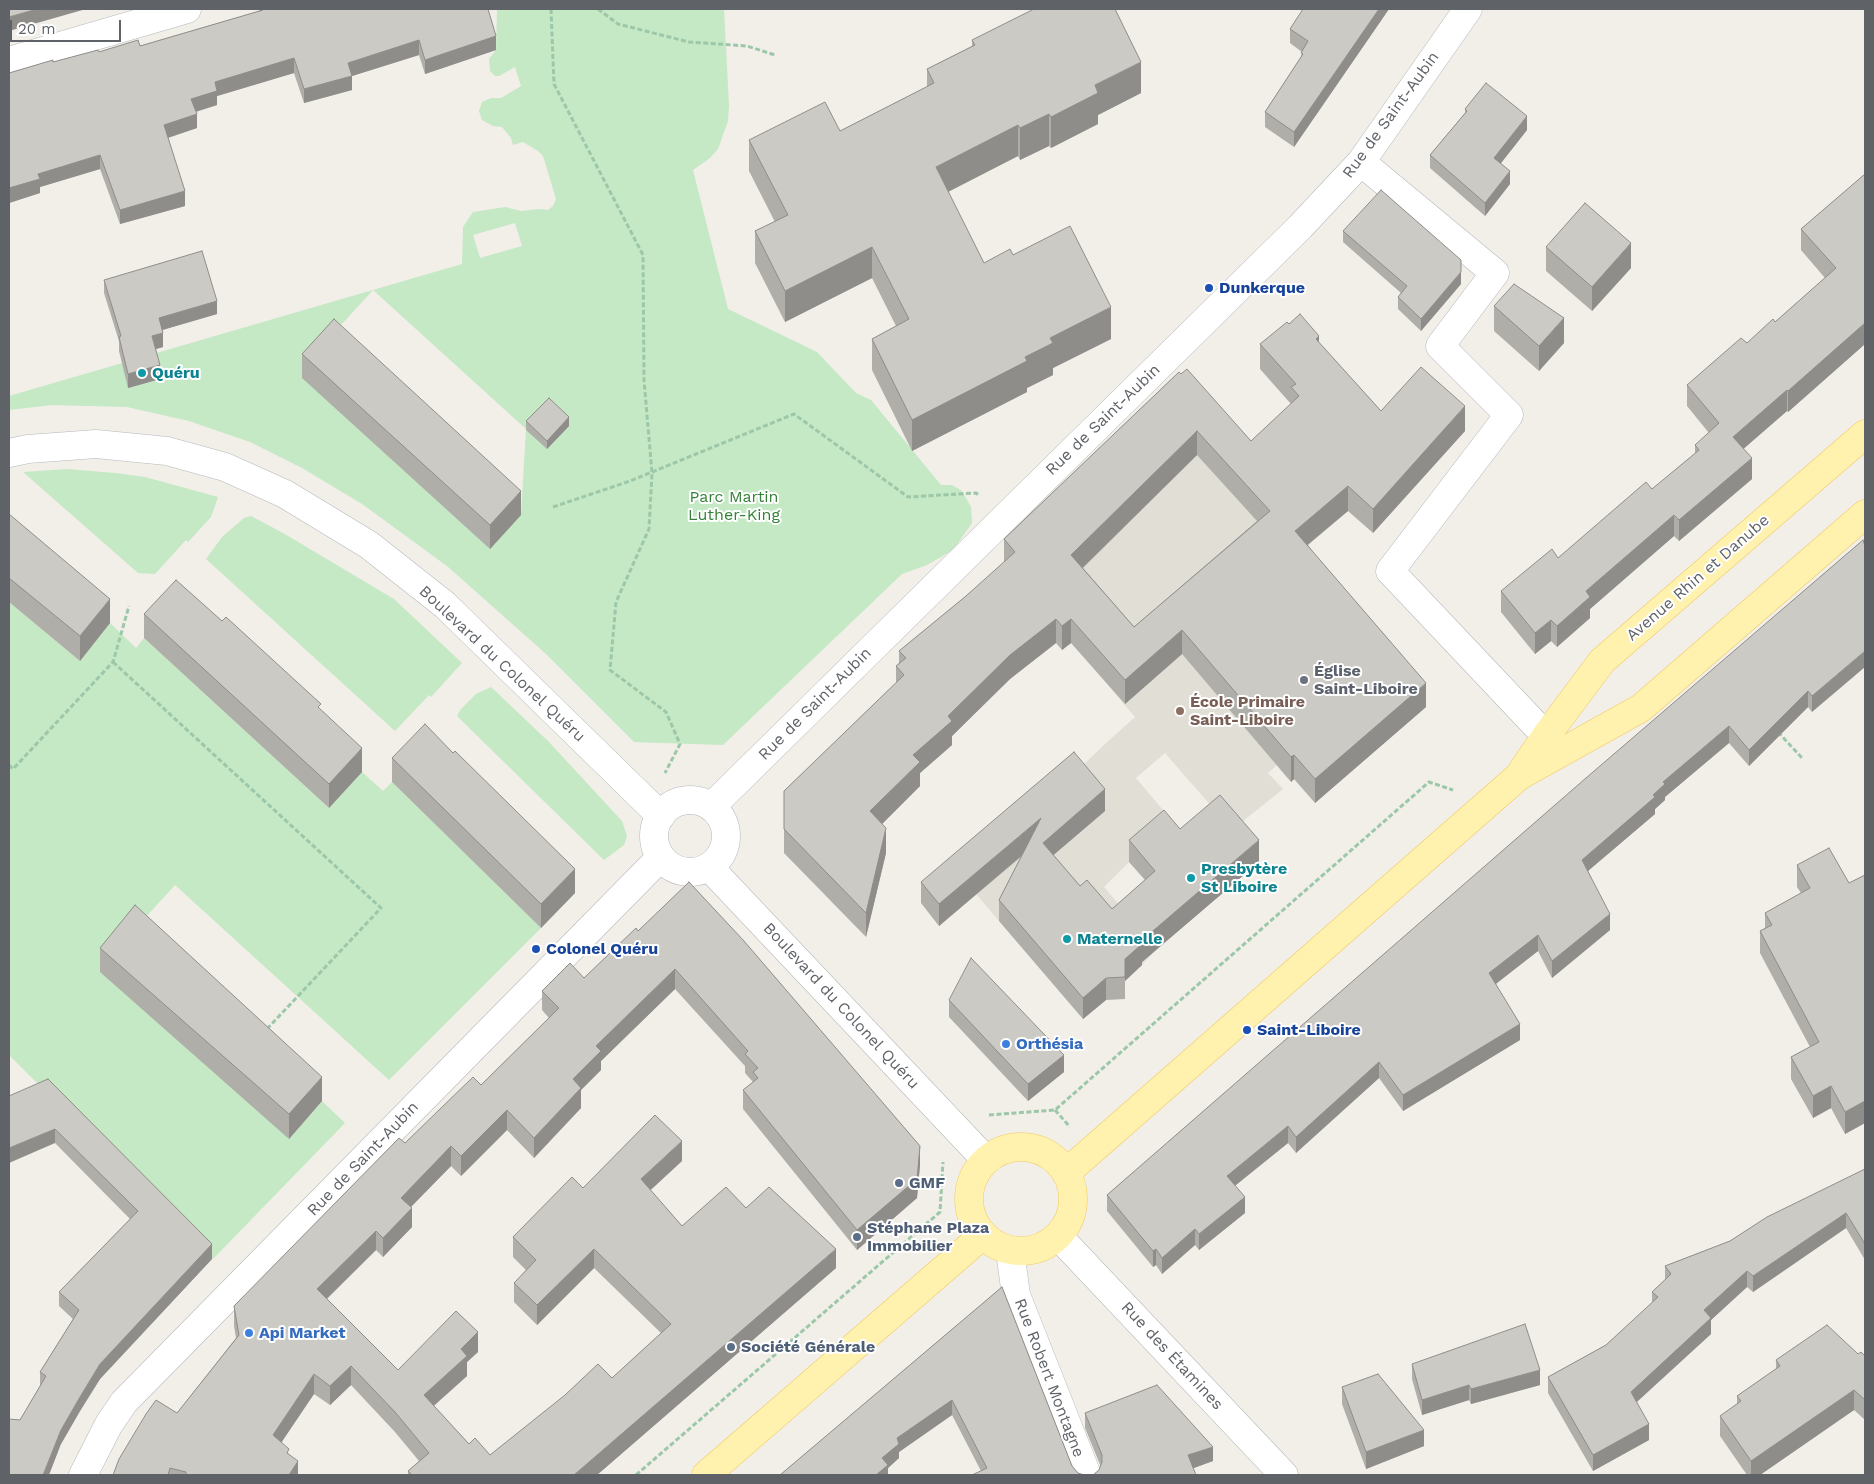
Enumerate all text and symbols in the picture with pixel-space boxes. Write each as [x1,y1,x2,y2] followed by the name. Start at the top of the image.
[12,10,124,42] scale bar
[18,20,56,38] text: 20 m
[1339,48,1443,182] street label: Rue de Saint-Aubin
[1219,278,1305,298] place label: Dunkerque
[1203,282,1215,294] marker: Dunkerque
[1042,360,1164,480] street label: Rue de Saint-Aubin
[152,363,200,383] place label: Quéru
[136,367,148,379] marker: Quéru
[688,487,780,525] park label: Parc Martin Luther-King
[1623,511,1773,645] street label: Avenue Rhin et Danube
[415,582,589,746] street label: Boulevard du Colonel Quéru
[755,644,875,764] street label: Rue de Saint-Aubin
[1314,661,1418,699] place label: Église Saint-Liboire
[1298,674,1310,686] marker: Église Saint-Liboire
[1190,692,1305,730] place label: École Primaire Saint-Liboire
[1174,705,1186,717] marker: École Primaire Saint-Liboire
[1201,859,1287,897] place label: Presbytère St Liboire
[1185,872,1197,884] marker: Presbytère St Liboire
[759,919,923,1093] street label: Boulevard du Colonel Quéru
[1077,929,1163,949] place label: Maternelle
[1061,933,1073,945] marker: Maternelle
[546,939,658,959] place label: Colonel Quéru
[530,943,542,955] marker: Colonel Quéru
[1257,1020,1361,1040] place label: Saint-Liboire
[1241,1024,1253,1036] marker: Saint-Liboire
[1016,1034,1083,1054] place label: Orthésia
[1000,1038,1012,1050] marker: Orthésia
[303,1098,423,1220] street label: Rue de Saint-Aubin
[909,1173,945,1193] place label: GMF
[893,1177,905,1189] marker: GMF
[867,1218,989,1256] place label: Stéphane Plaza Immobilier
[851,1231,863,1243] marker: Stéphane Plaza Immobilier
[1010,1296,1088,1460] street label: Rue Robert Montagne
[1117,1298,1227,1414] street label: Rue des Étamines
[259,1323,345,1343] place label: Api Market
[243,1327,255,1339] marker: Api Market
[741,1337,875,1357] place label: Société Générale
[725,1341,737,1353] marker: Société Générale

